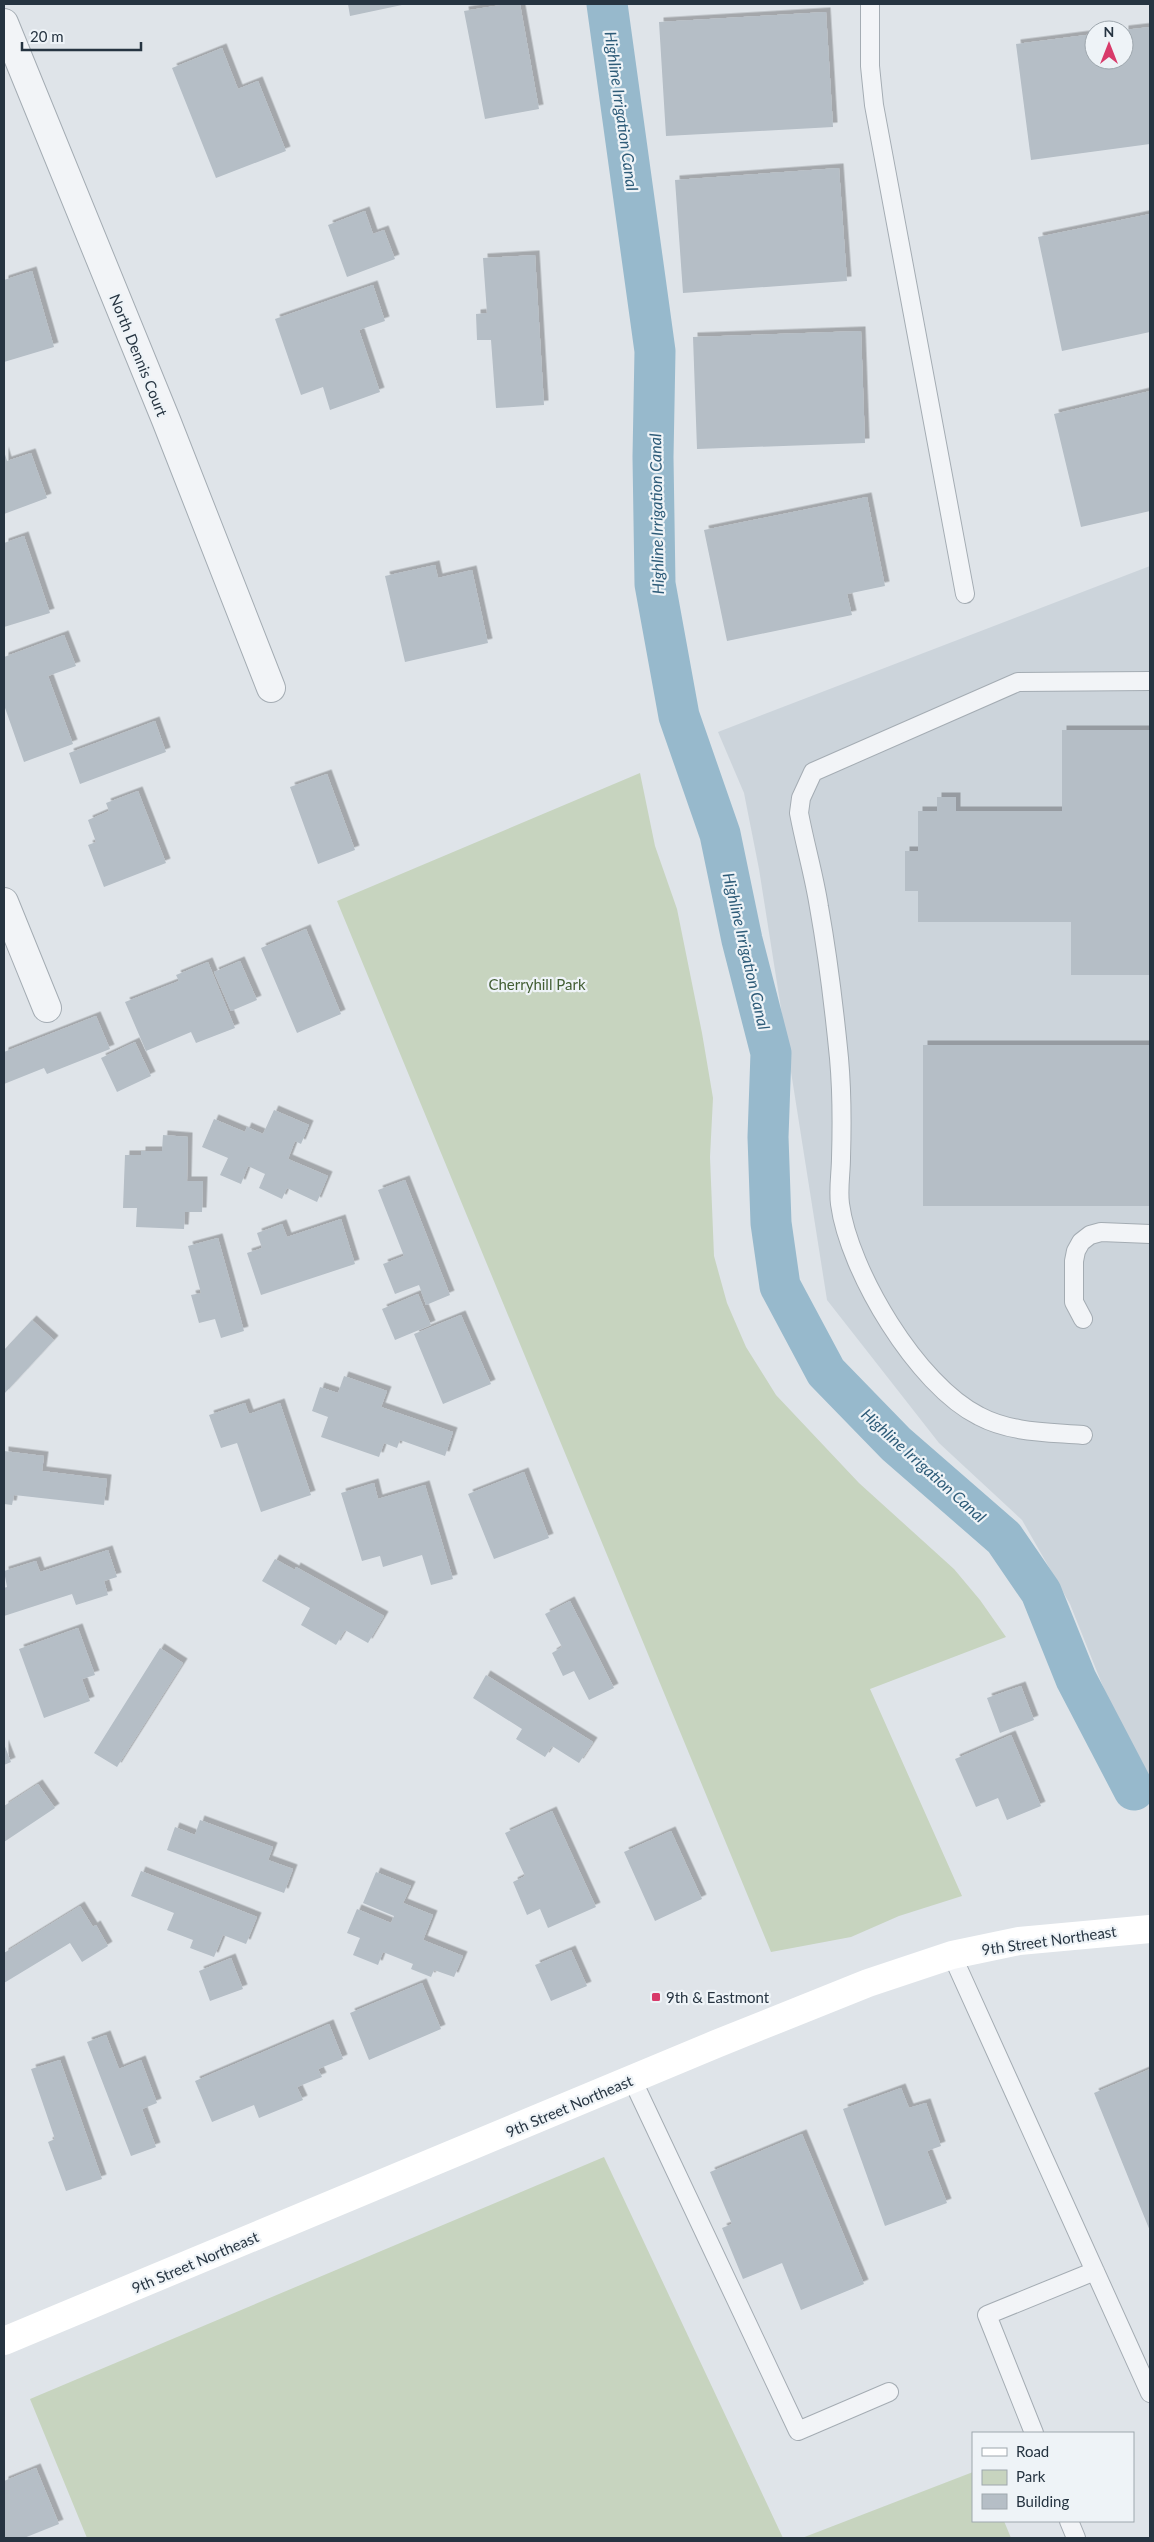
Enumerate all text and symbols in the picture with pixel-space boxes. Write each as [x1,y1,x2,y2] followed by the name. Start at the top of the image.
[22,20,141,52] scale bar
[1084,20,1134,70] north arrow
[1104,23,1114,40] text: N
[30,27,64,45] text: 20 m
[601,30,643,192] water label: Highline Irrigation Canal
[106,291,172,419] street label: North Dennis Court
[645,433,667,595] water label: Highline Irrigation Canal
[720,871,774,1032] water label: Highline Irrigation Canal
[488,975,586,993] park label: Cherryhill Park
[858,1404,990,1526] water label: Highline Irrigation Canal
[981,1922,1118,1958] street label: 9th Street Northeast
[666,1988,770,2006] place label: 9th & Eastmont
[650,1991,662,2003] marker: 9th & Eastmont
[503,2071,636,2141] street label: 9th Street Northeast
[129,2227,262,2297] street label: 9th Street Northeast
[972,2432,1134,2522] legend
[1016,2442,1049,2460] text: Road
[1016,2467,1046,2485] text: Park
[1016,2492,1069,2510] text: Building

